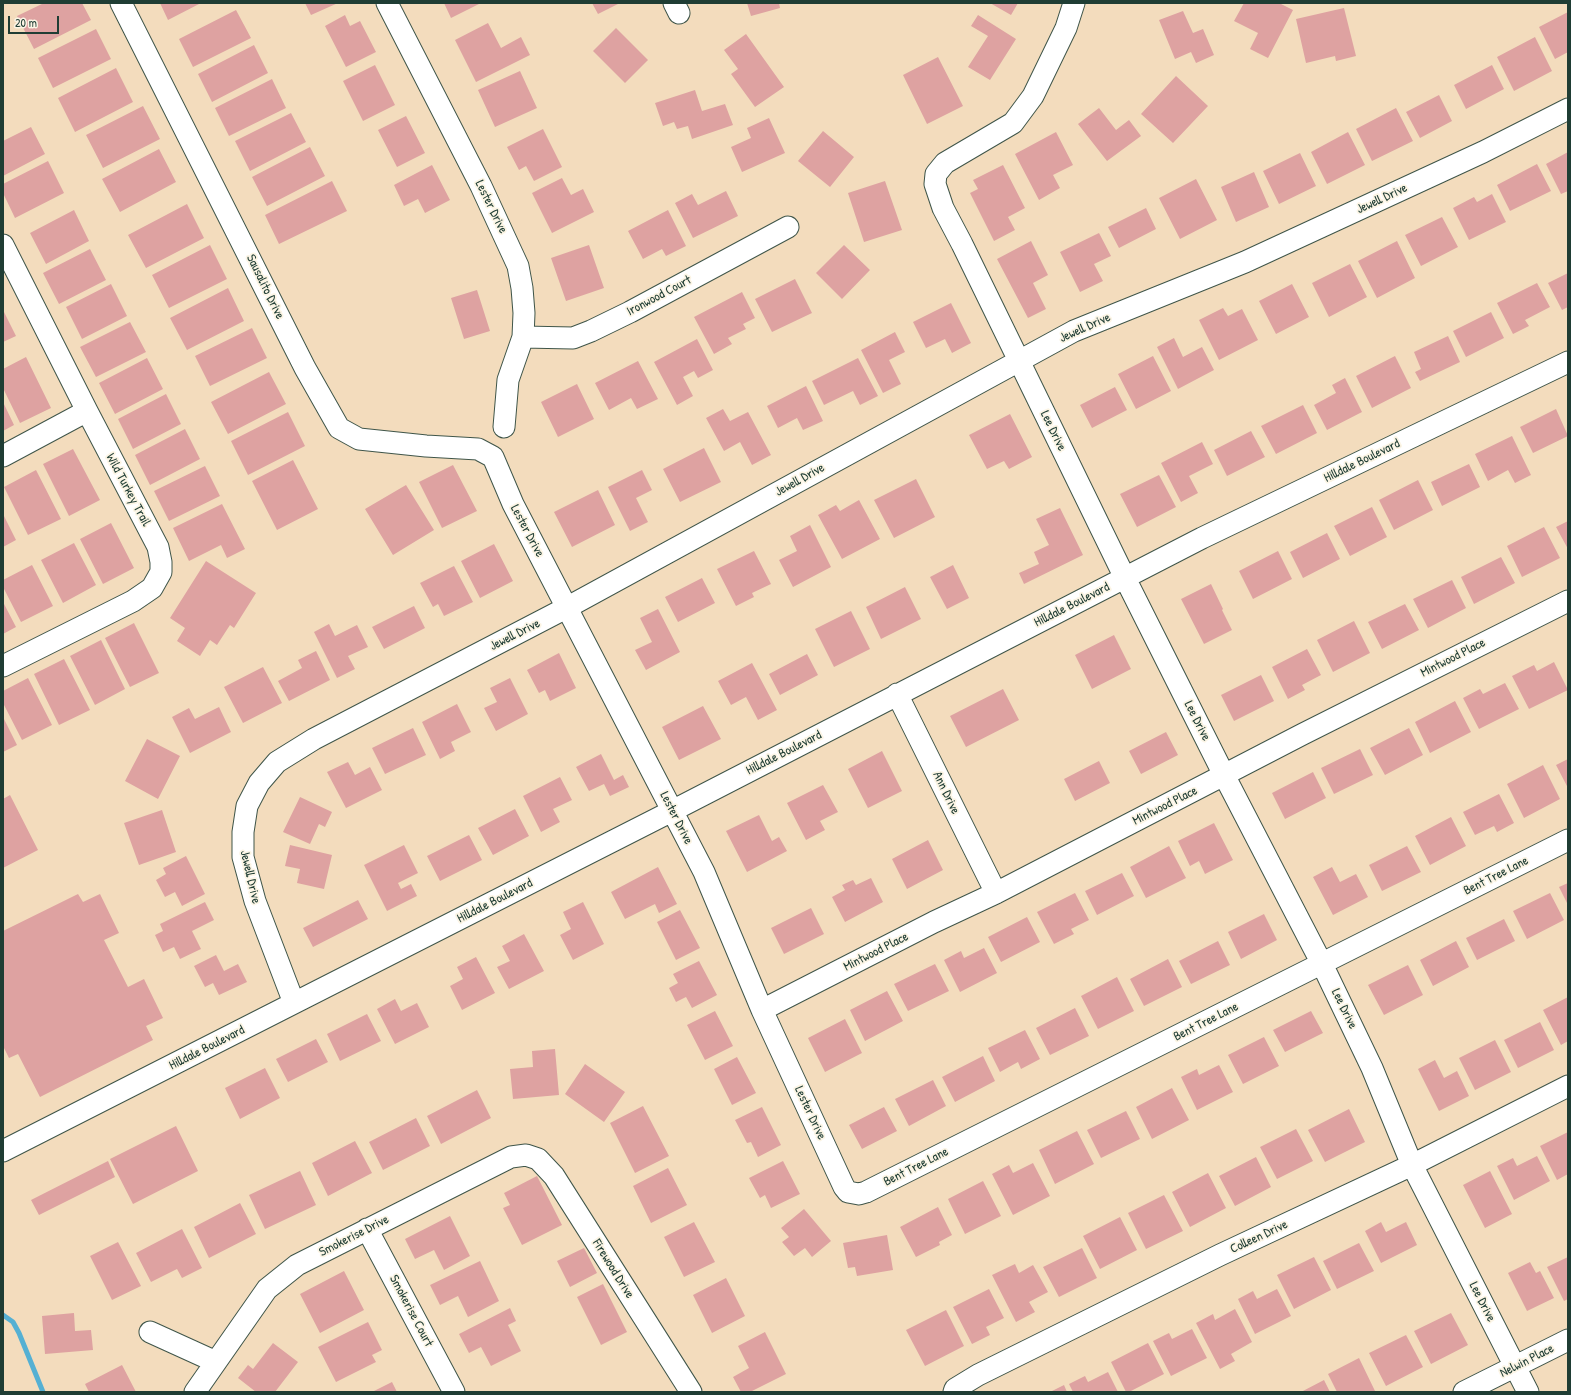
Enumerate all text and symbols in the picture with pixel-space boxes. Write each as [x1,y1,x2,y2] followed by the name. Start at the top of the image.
[10,8,61,34] scale bar
[15,14,37,31] text: 20 m
[471,178,511,236] street label: Lester Drive
[1354,180,1410,218] street label: Jewell Drive
[243,252,287,322] street label: Sausalito Drive
[624,273,694,319] street label: Ironwood Court
[1057,310,1113,346] street label: Jewell Drive
[1037,408,1069,454] street label: Lee Drive
[1322,436,1402,486] street label: Hilldale Boulevard
[102,451,154,529] street label: Wild Turkey Trail
[773,460,827,500] street label: Jewell Drive
[507,502,547,560] street label: Lester Drive
[1032,579,1112,631] street label: Hilldale Boulevard
[487,616,543,654] street label: Jewell Drive
[1418,635,1488,681] street label: Mintwood Place
[1180,698,1214,744] street label: Lee Drive
[744,727,824,779] street label: Hilldale Boulevard
[929,769,963,817] street label: Ann Drive
[1130,783,1200,829] street label: Mintwood Place
[656,789,696,847] street label: Lester Drive
[236,849,264,905] street label: Jewell Drive
[1461,853,1531,899] street label: Bent Tree Lane
[455,875,535,927] street label: Hilldale Boulevard
[841,929,911,975] street label: Mintwood Place
[1328,986,1360,1032] street label: Lee Drive
[1171,999,1241,1045] street label: Bent Tree Lane
[167,1022,247,1074] street label: Hilldale Boulevard
[791,1084,829,1142] street label: Lester Drive
[881,1144,951,1190] street label: Bent Tree Lane
[317,1212,391,1260] street label: Smokerise Drive
[1228,1217,1290,1257] street label: Colleen Drive
[589,1236,637,1302] street label: Firewood Drive
[386,1273,436,1349] street label: Smokerise Court
[1465,1279,1499,1325] street label: Lee Drive
[1497,1341,1557,1381] street label: Nelwin Place

